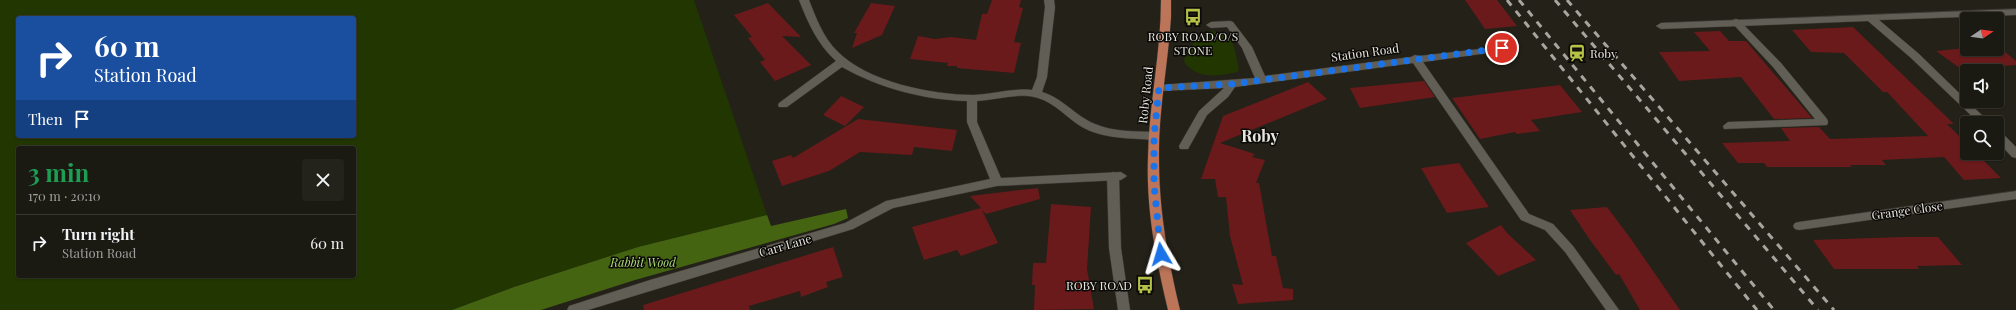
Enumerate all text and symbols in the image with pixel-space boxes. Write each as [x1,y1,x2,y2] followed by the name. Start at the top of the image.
[1183,7,1203,27] bus stop icon: ROBY ROAD/O/S STONE
[1960,12,2004,56] north arrow
[1960,12,2004,160] map controls
[94,27,160,64] text: 60 m
[1148,28,1238,58] place label: ROBY ROAD/O/S STONE
[1485,31,1519,65] pin
[28,32,80,84] icon: right
[1491,37,1513,59] icon: arrive
[1330,39,1400,65] street label: Station Road
[1567,43,1587,63] station icon: Roby
[1590,45,1617,61] place label: Roby
[94,63,197,87] text: Station Road
[1960,64,2004,108] button: sound
[1134,66,1156,124] street label: Roby Road
[71,108,93,130] icon: arrive
[28,109,63,129] text: Then
[1960,116,2004,160] button: search
[1241,125,1279,146] district label: Roby
[28,156,89,188] text: 3 min
[302,159,344,201] button: close
[28,187,101,204] text: 170 m · 20:10
[1870,197,1944,223] street label: Grange Close
[62,224,135,244] text: Turn right
[757,230,813,260] street label: Carr Lane
[28,232,50,254] icon: right
[310,233,344,253] text: 60 m
[1140,233,1182,275] position arrow
[62,244,136,261] text: Station Road
[609,254,676,270] park label: Rabbit Wood
[1135,275,1155,295] bus stop icon: ROBY ROAD
[1066,277,1132,293] place label: ROBY ROAD

